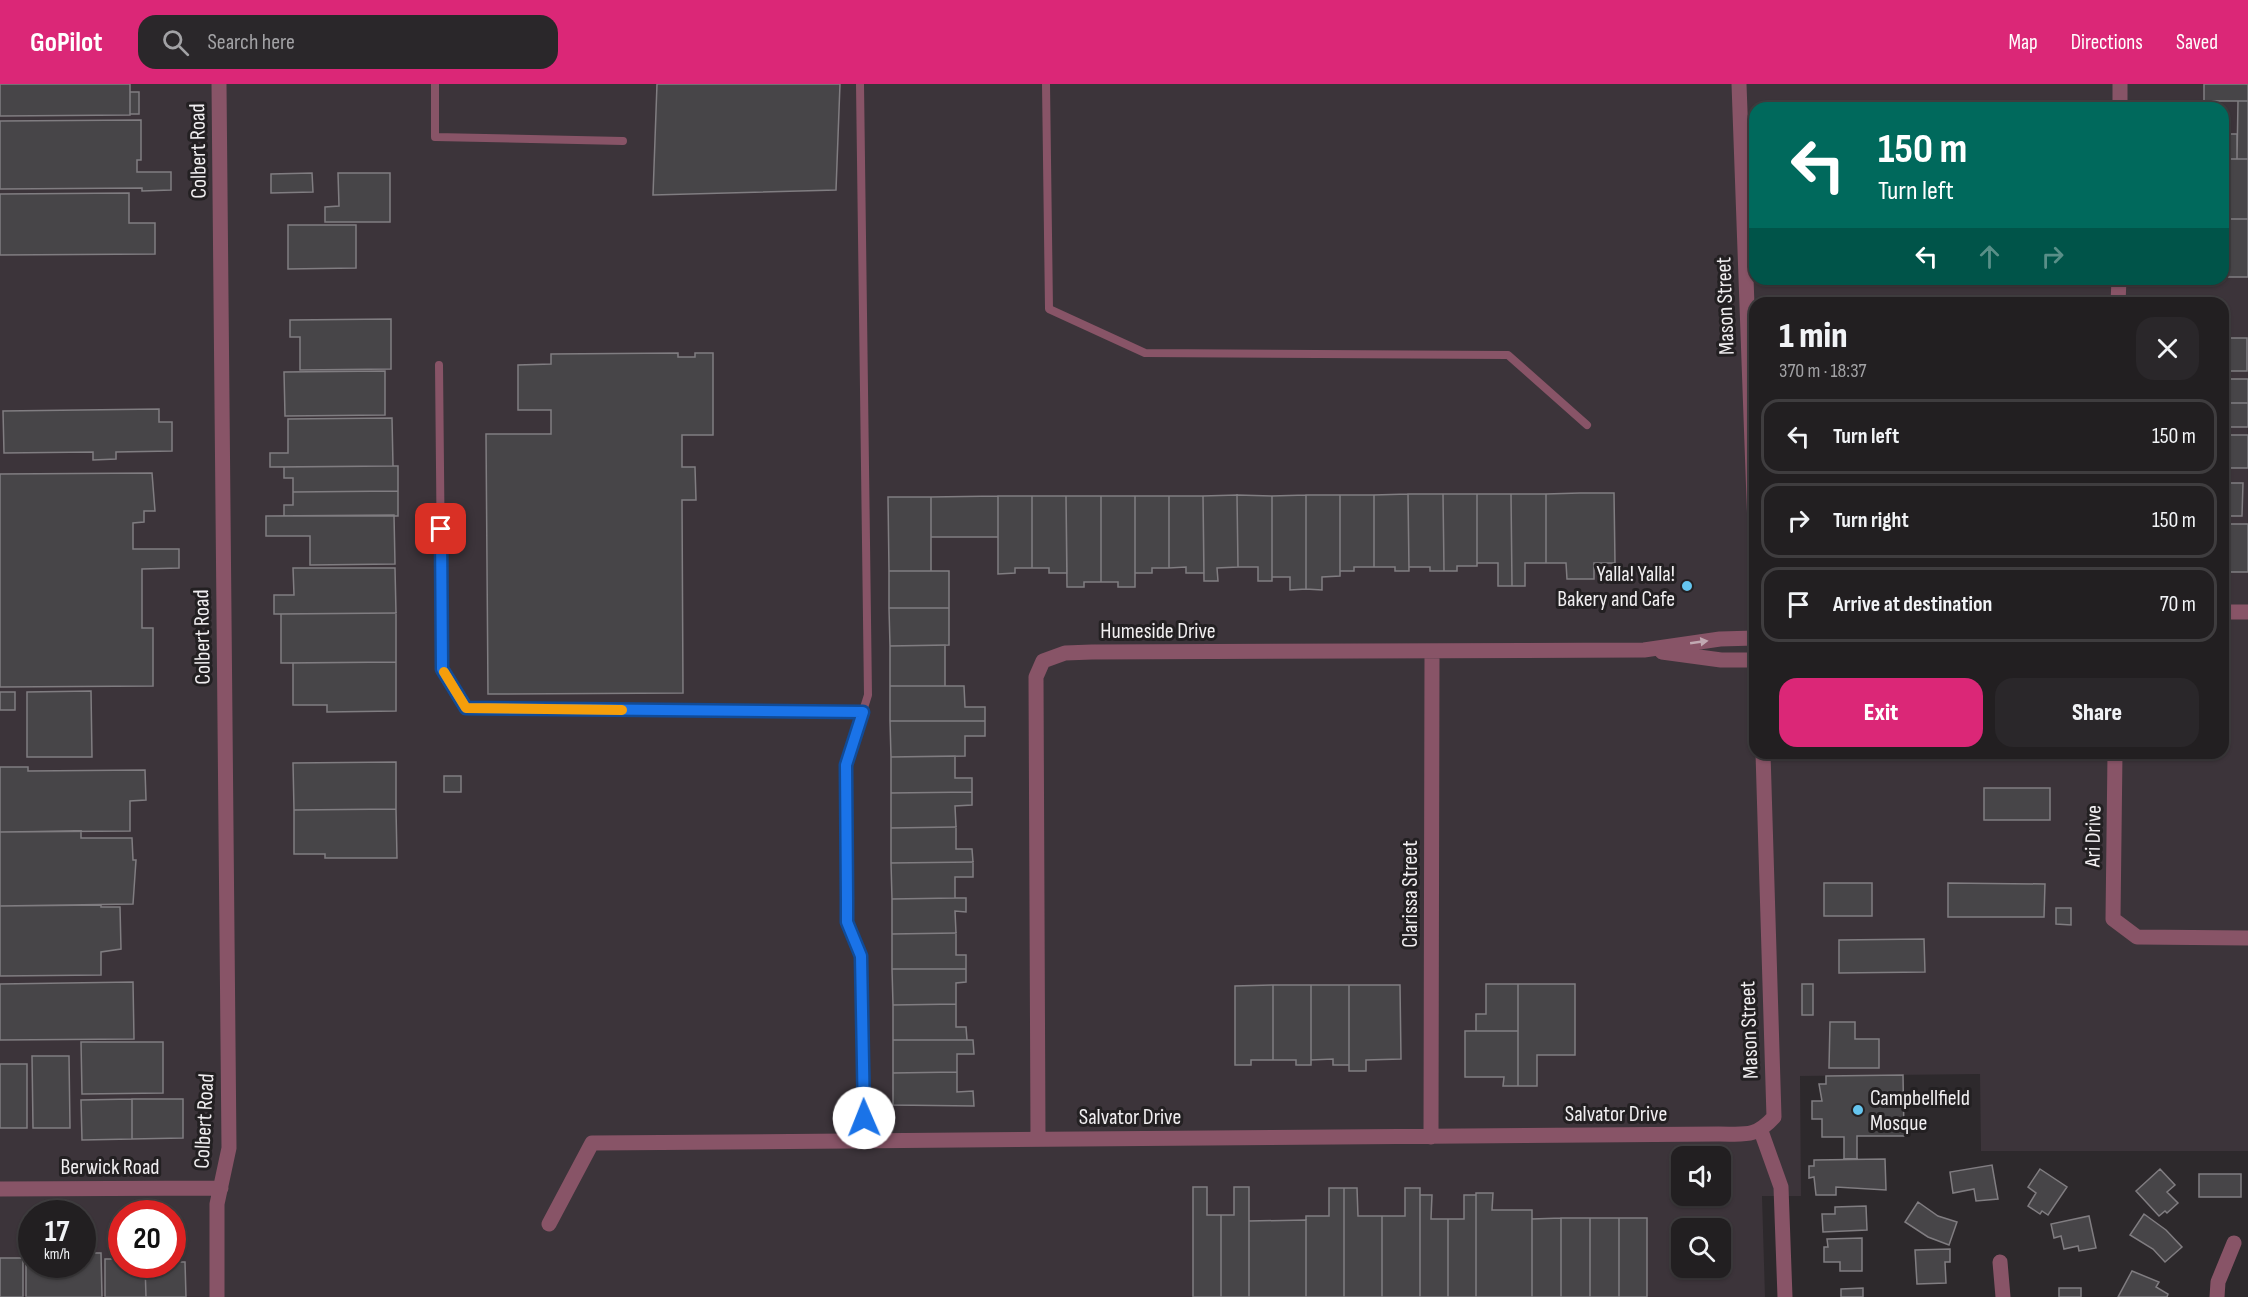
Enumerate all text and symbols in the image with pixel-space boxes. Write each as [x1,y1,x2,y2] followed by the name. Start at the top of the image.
[138,15,558,69] search box
[30,26,102,59] text: GoPilot
[159,26,192,59] icon: search
[207,29,295,56] text: Search here
[2008,30,2038,55] text: Map
[2071,30,2143,55] text: Directions
[2176,30,2218,55] text: Saved
[184,103,213,199] street label: Colbert Road
[1878,124,1967,175] text: 150 m
[1779,126,1857,204] icon: left
[1878,175,1954,207] text: Turn left
[1910,240,1943,273] icon: left
[1973,240,2006,273] icon: ahead
[2036,240,2069,273] icon: right
[1710,256,1741,355] street label: Mason Street
[1779,315,1847,358] text: 1 min
[2136,317,2199,380] button: close
[1779,359,1867,383] text: 370 m · 18:37
[1782,420,1815,453] icon: left
[1833,423,1899,450] text: Turn left
[2152,423,2196,450] text: 150 m
[415,503,466,554] pin
[1782,504,1815,537] icon: right
[1833,507,1909,534] text: Turn right
[2152,507,2196,534] text: 150 m
[424,512,457,545] icon: arrive
[1557,561,1675,613] place label: Yalla! Yalla! Bakery and Cafe
[1680,579,1694,593] marker: Yalla! Yalla! Bakery and Cafe
[1782,588,1815,621] icon: arrive
[188,589,217,685] street label: Colbert Road
[1833,591,1992,618] text: Arrive at destination
[2160,591,2196,618] text: 70 m
[1100,618,1216,645] street label: Humeside Drive
[1690,637,1709,646] one-way arrow
[1779,678,1983,747] button: Exit
[1995,678,2199,747] button: Share
[2079,805,2108,868] street label: Ari Drive
[1397,840,1424,948] street label: Clarissa Street
[1734,980,1765,1079] street label: Mason Street
[189,1073,220,1169] street label: Colbert Road
[1870,1085,1970,1137] place label: Campbellfield Mosque
[832,1086,896,1150] position arrow
[1565,1101,1667,1128] street label: Salvator Drive
[1851,1103,1865,1117] marker: Campbellfield Mosque
[1079,1104,1181,1131] street label: Salvator Drive
[1671,1146,1731,1278] map controls
[1671,1146,1731,1206] button: sound
[60,1154,160,1181] street label: Berwick Road
[108,1200,186,1278] speed limit sign: 20
[45,1214,69,1250] text: 17
[1671,1218,1731,1278] button: search
[44,1245,70,1264] text: km/h

